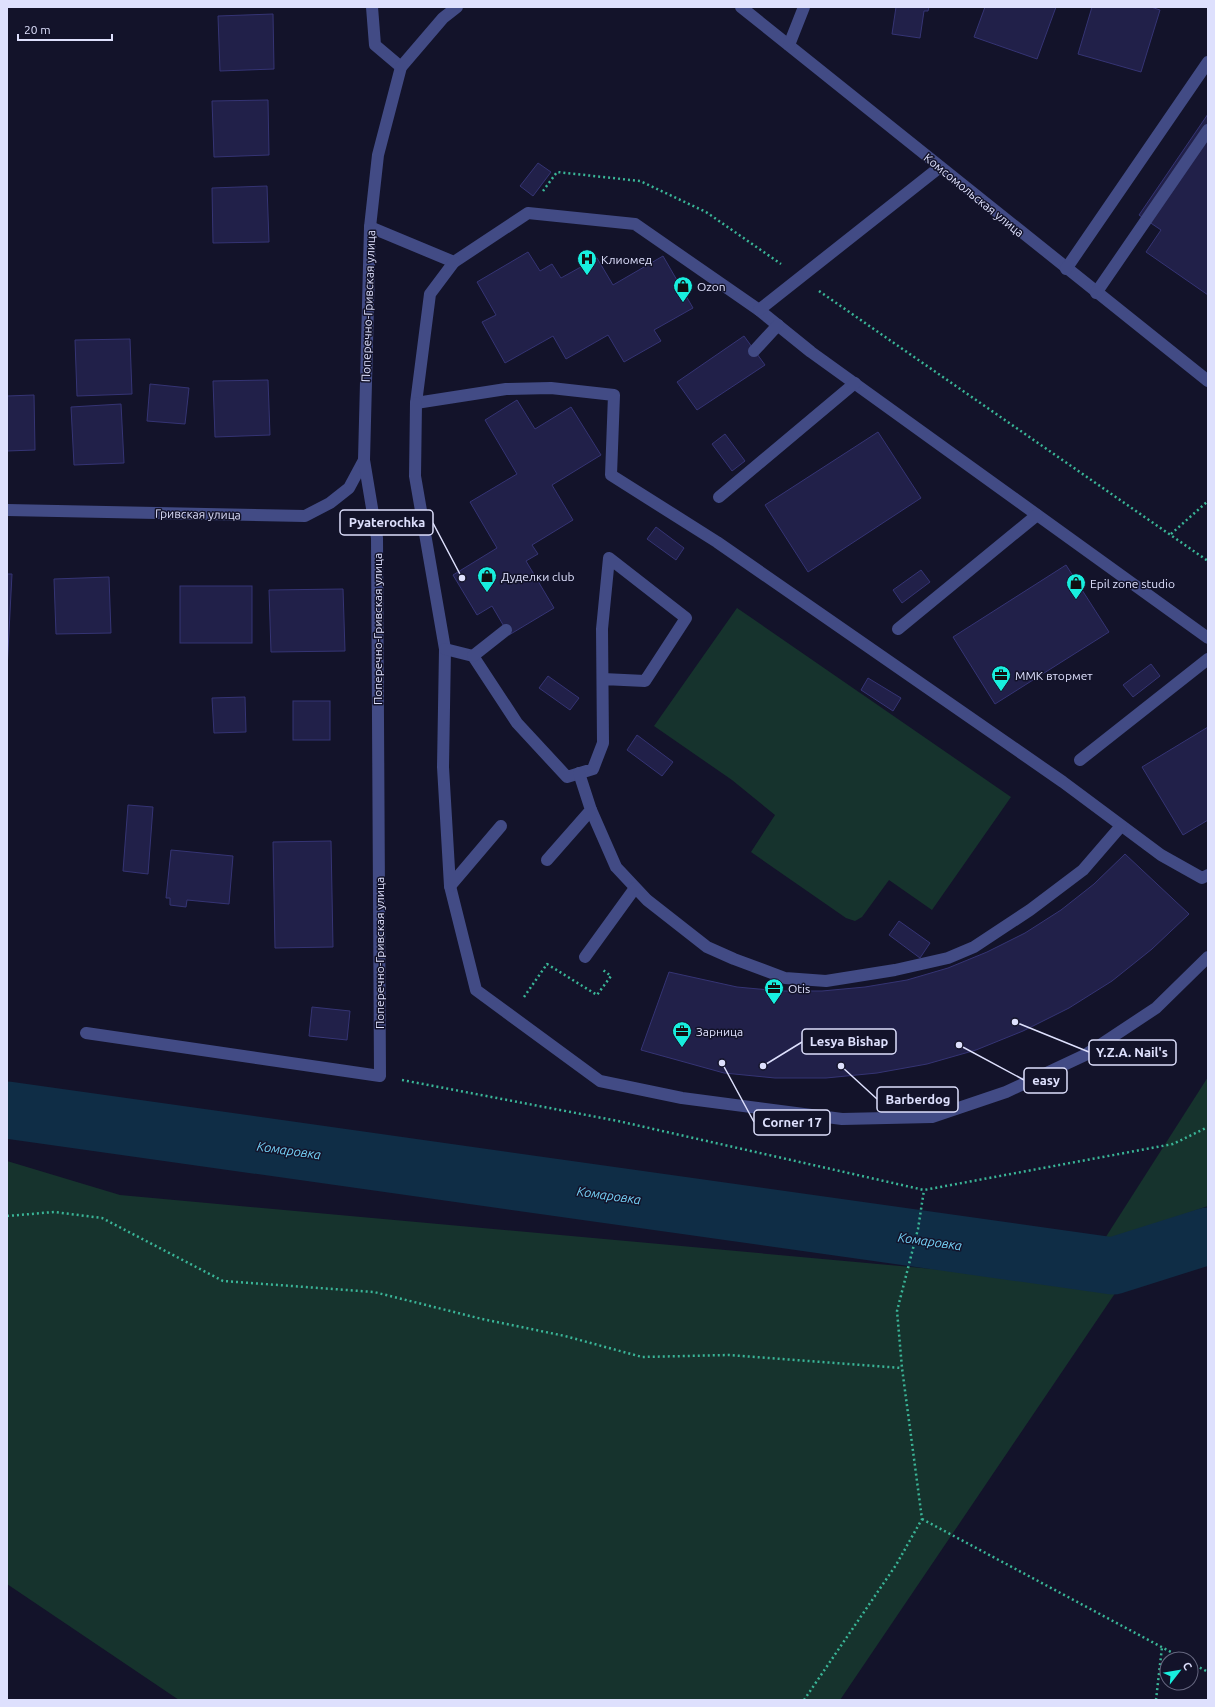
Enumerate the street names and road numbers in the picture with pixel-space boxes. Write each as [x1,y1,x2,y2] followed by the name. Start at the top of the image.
[922,151,1026,239] street label: Комсомольская улица
[359,230,377,382] street label: Поперечно-Гривская улица
[155,507,241,521] street label: Гривская улица
[371,553,384,705] street label: Поперечно-Гривская улица
[373,877,386,1029] street label: Поперечно-Гривская улица

